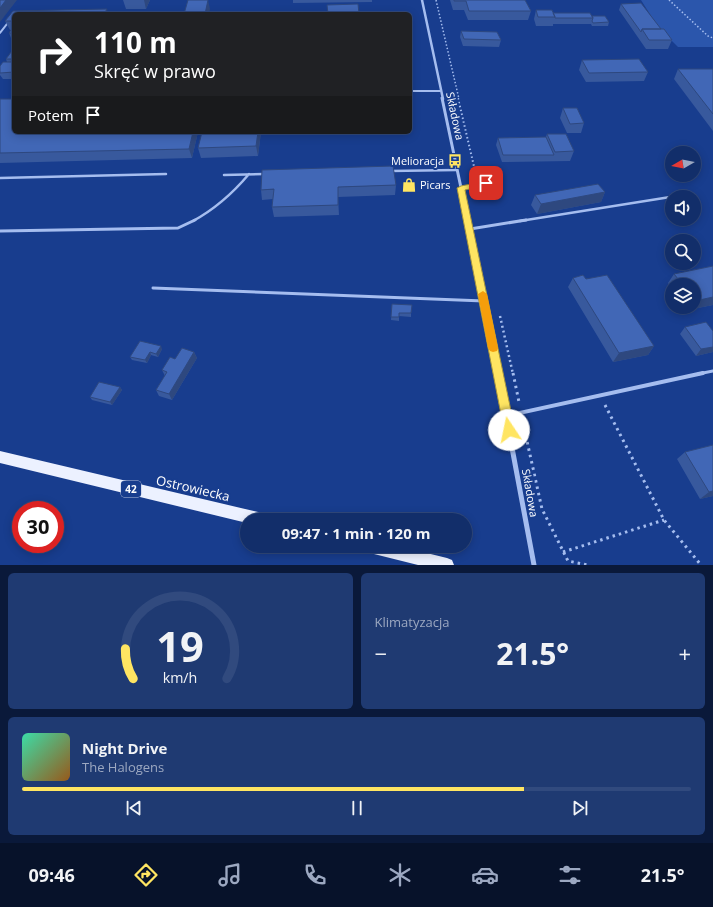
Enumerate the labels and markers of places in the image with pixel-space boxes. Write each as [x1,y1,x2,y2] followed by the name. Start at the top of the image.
[391,153,444,168] place label: Melioracja
[447,153,463,169] bus stop icon: Melioracja
[469,166,503,200] pin
[401,177,417,193] shop icon: Picars
[420,177,451,192] place label: Picars

